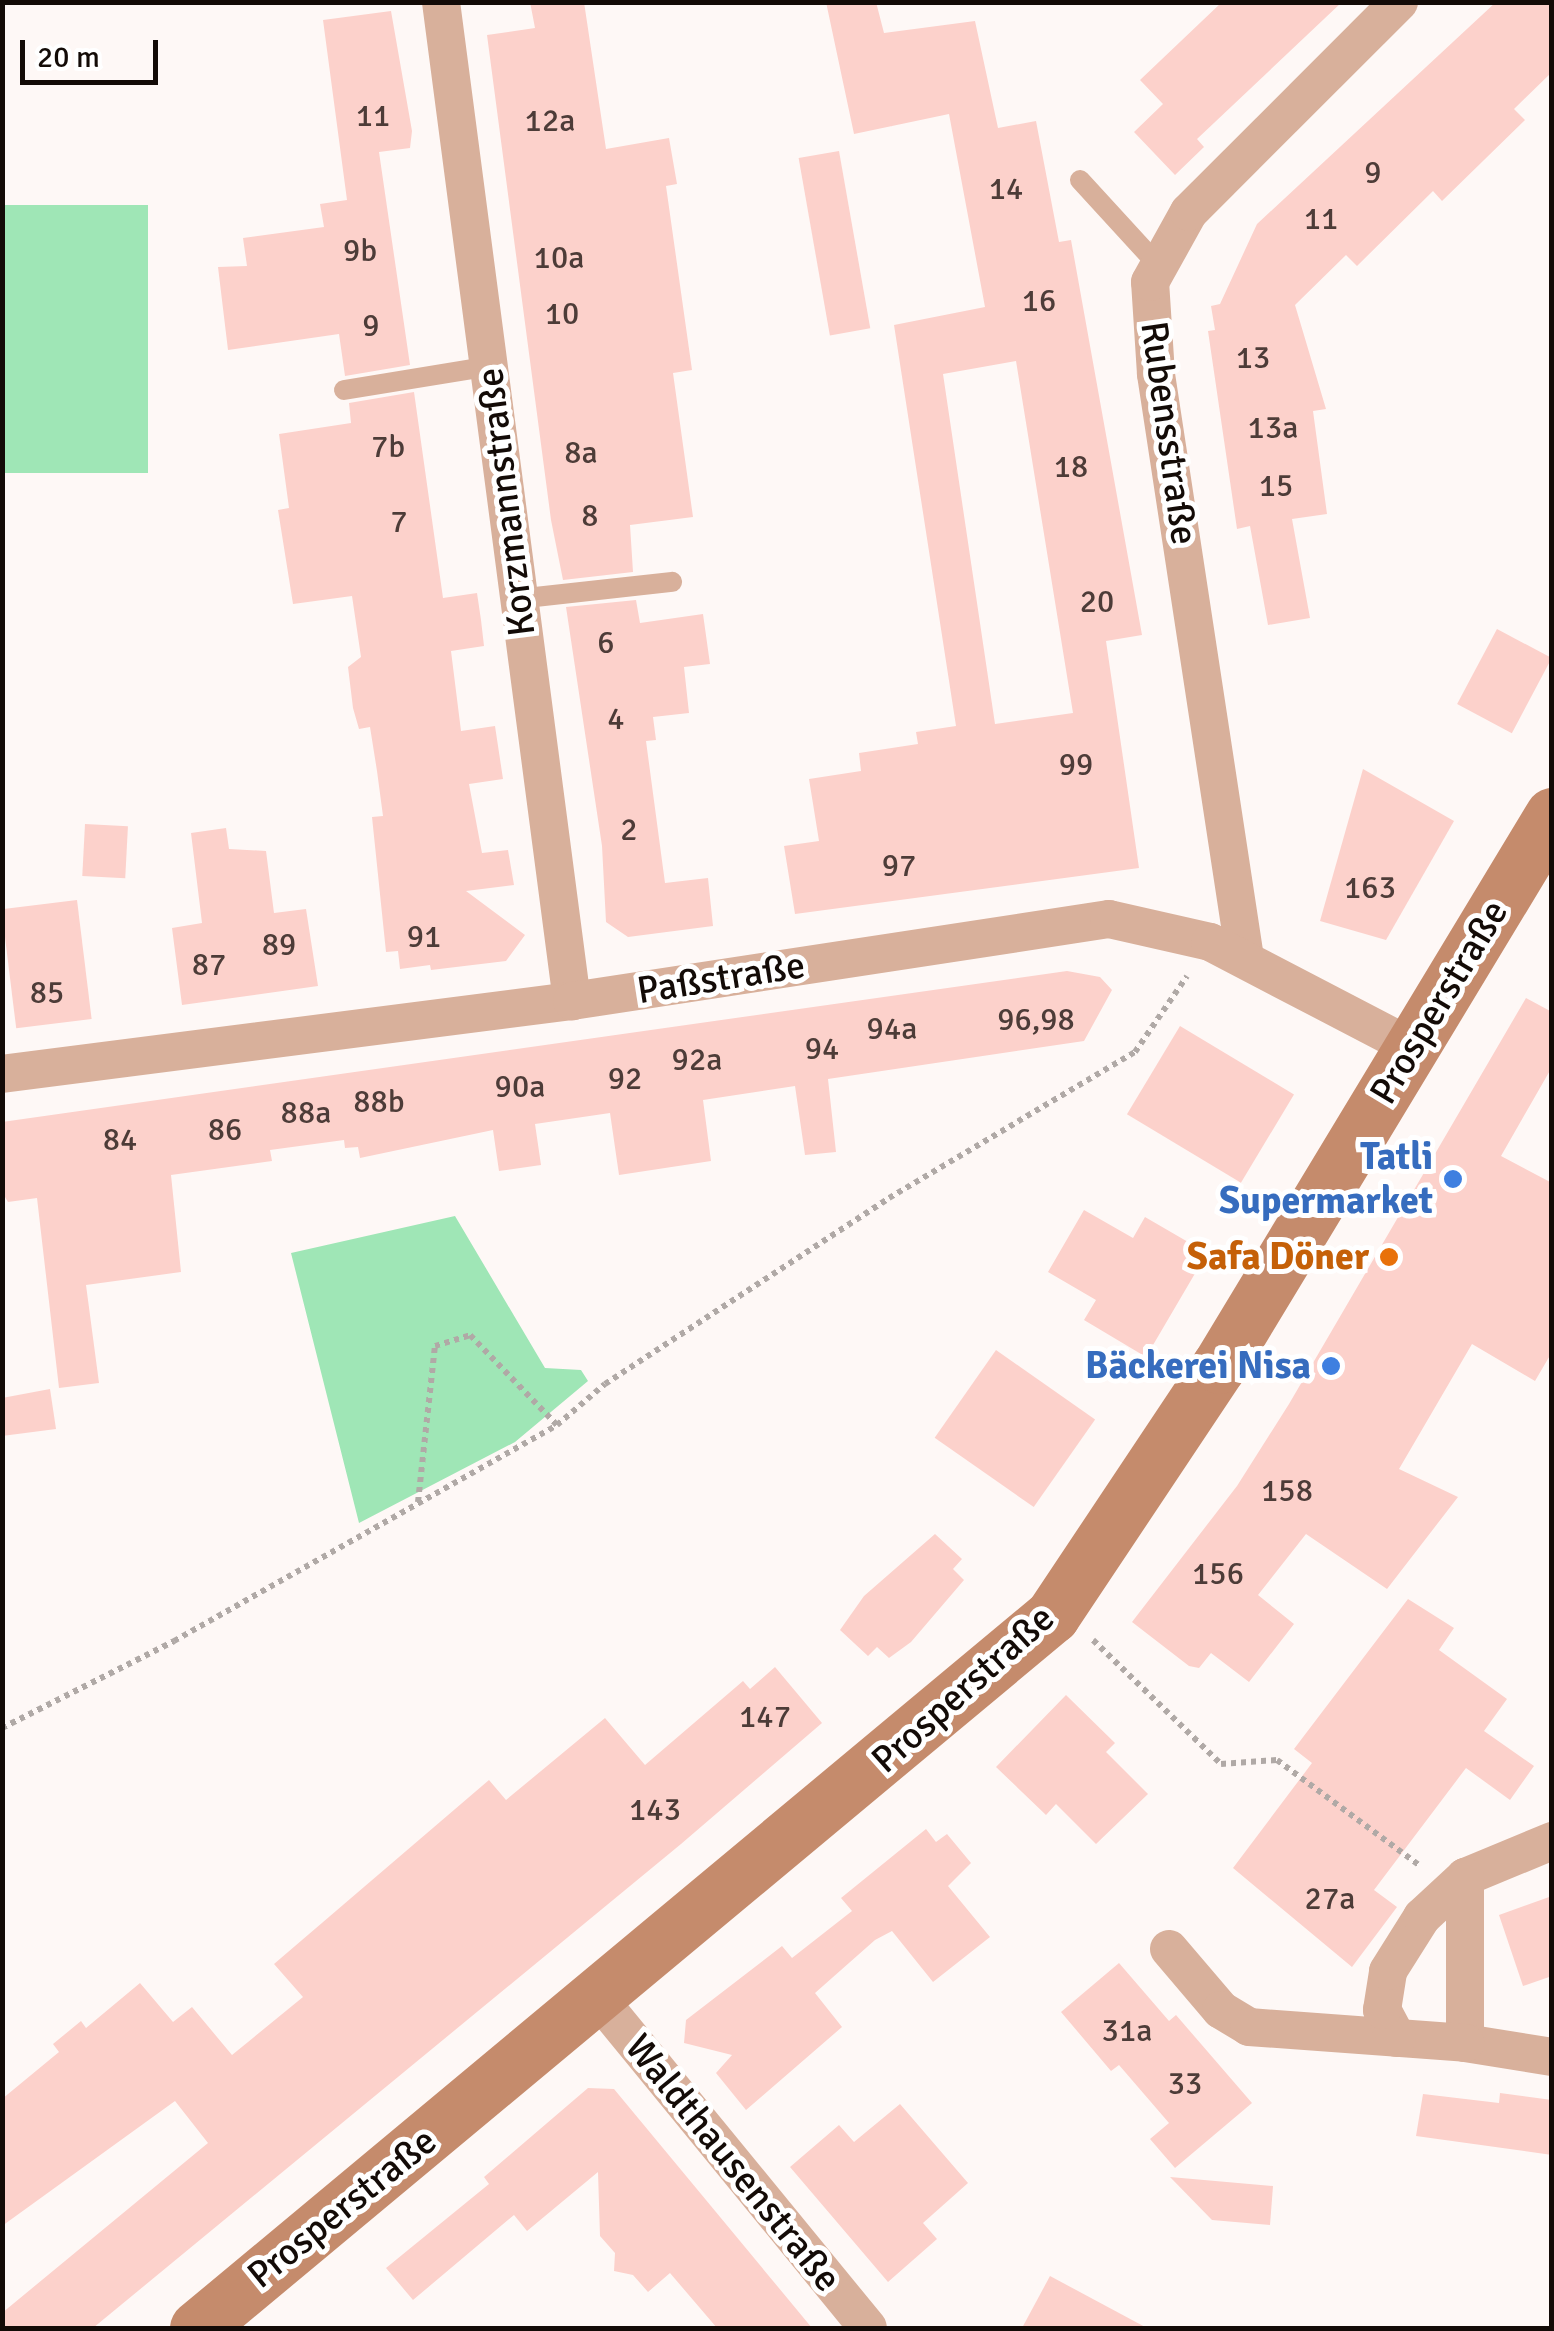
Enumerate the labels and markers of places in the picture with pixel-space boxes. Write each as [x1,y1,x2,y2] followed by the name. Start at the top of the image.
[1219,1134,1433,1224] place label: Tatli Supermarket
[1442,1168,1464,1190] marker: Tatli Supermarket
[1187,1234,1369,1280] place label: Safa Döner
[1378,1246,1400,1268] marker: Safa Döner
[1085,1343,1311,1389] place label: Bäckerei Nisa
[1320,1355,1342,1377] marker: Bäckerei Nisa

